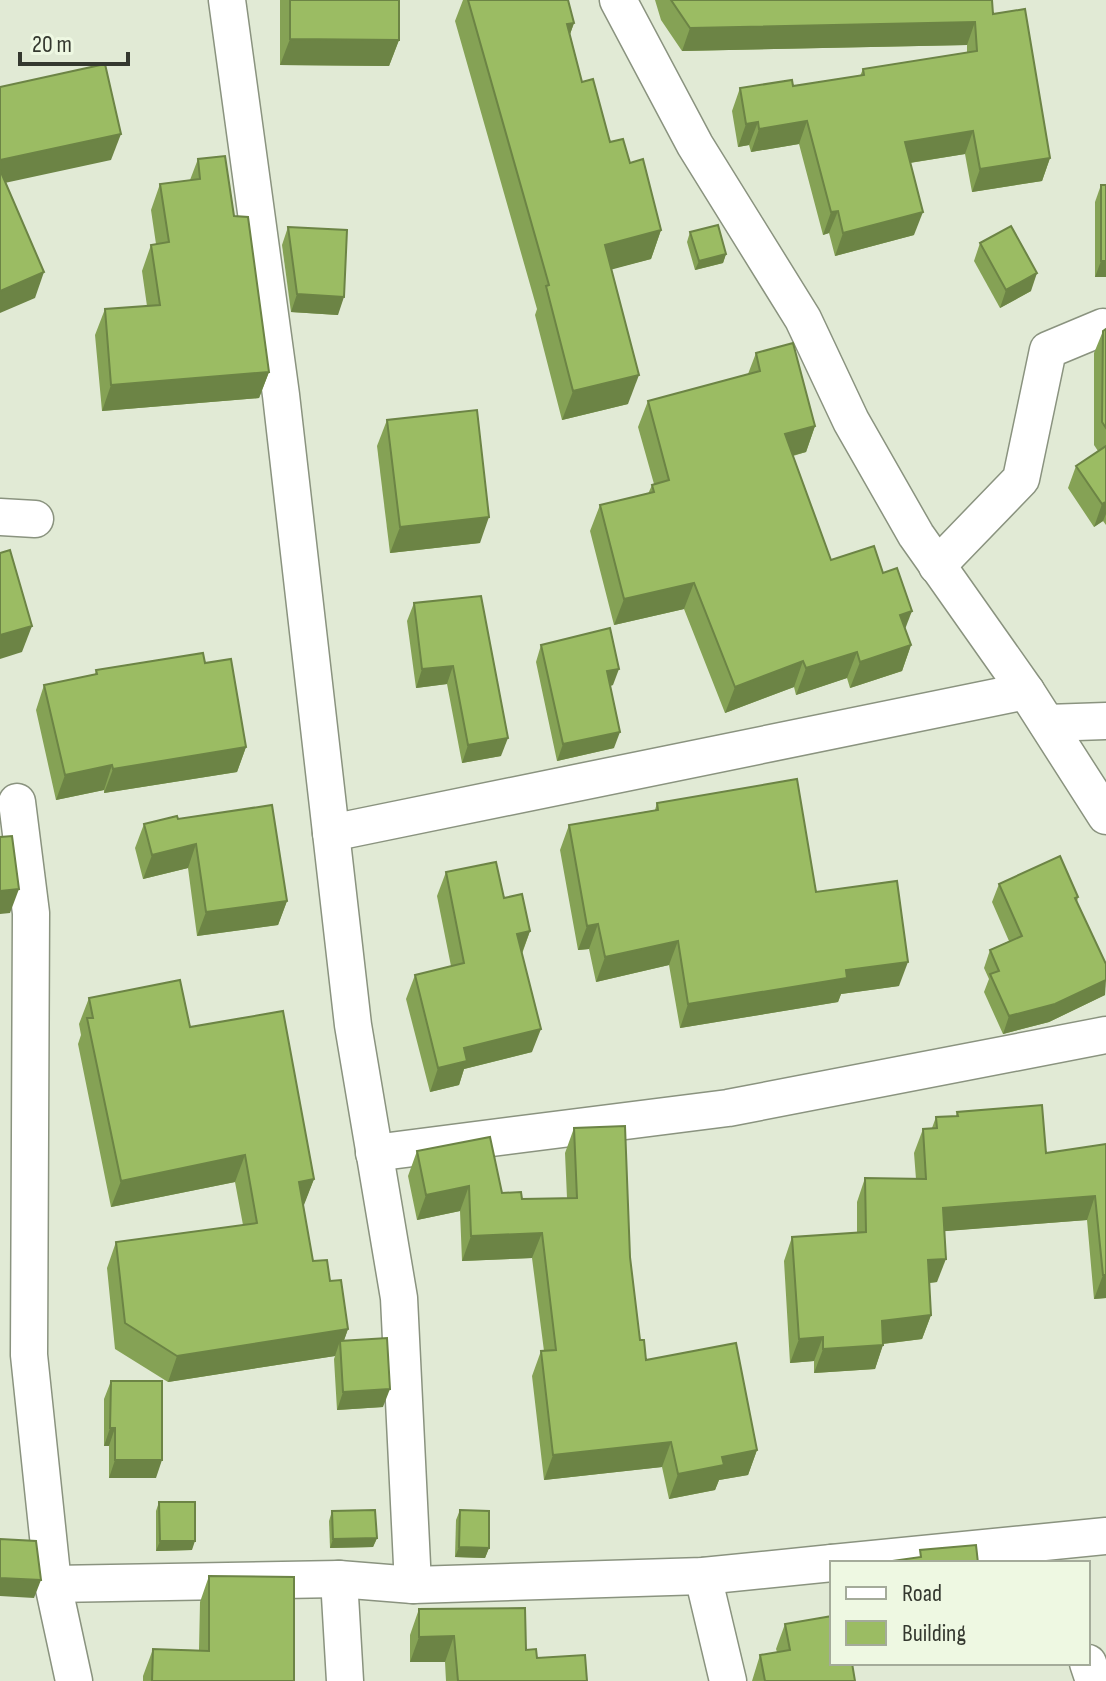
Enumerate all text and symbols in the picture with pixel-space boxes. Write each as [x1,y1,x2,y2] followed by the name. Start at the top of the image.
[20,16,128,66] scale bar
[32,30,72,59] text: 20 m
[830,1561,1090,1665] legend
[902,1579,942,1608] text: Road
[902,1619,966,1648] text: Building

